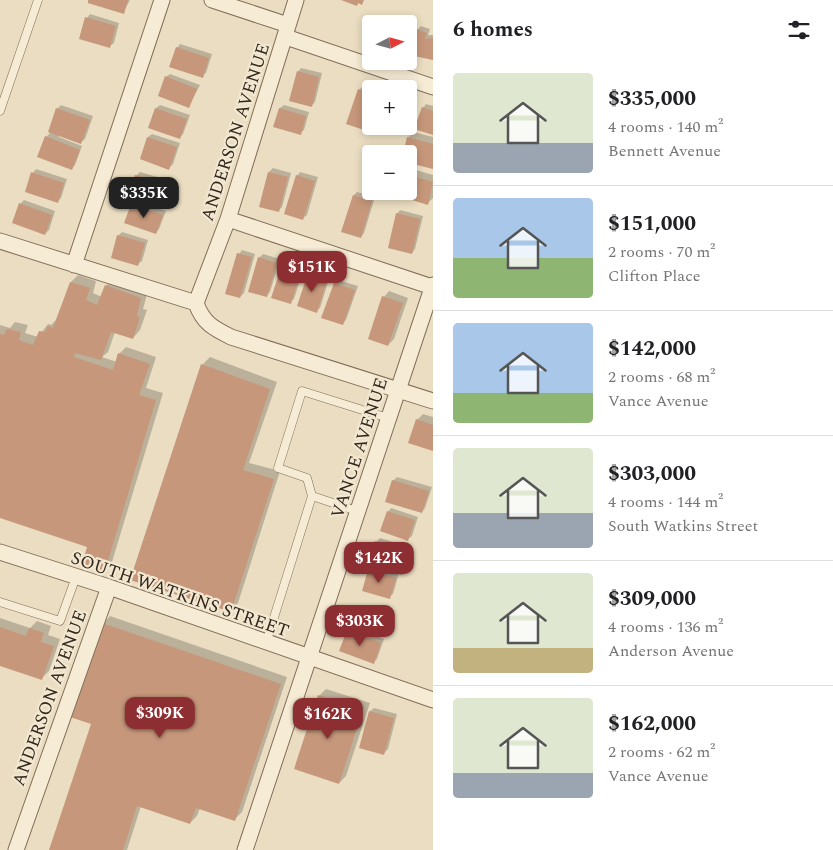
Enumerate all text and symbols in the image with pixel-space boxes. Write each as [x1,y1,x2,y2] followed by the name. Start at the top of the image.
[453,14,533,46] text: 6 homes
[362,15,418,70] north arrow
[362,15,417,200] map controls
[785,16,813,44] icon: filters
[194,40,277,225] street label: ANDERSON AVENUE
[362,80,417,135] button: +
[608,83,696,115] text: $335,000
[493,93,553,153] icon: home
[608,115,723,139] text: 4 rooms · 140 m²
[608,139,721,163] text: Bennett Avenue
[362,145,417,200] button: −
[109,176,179,219] pin: $335K
[120,181,168,205] text: $335K
[608,208,696,240] text: $151,000
[493,218,553,278] icon: home
[608,240,715,264] text: 2 rooms · 70 m²
[277,250,347,293] pin: $151K
[288,255,336,279] text: $151K
[608,264,701,288] text: Clifton Place
[608,333,696,365] text: $142,000
[493,343,553,403] icon: home
[608,365,715,389] text: 2 rooms · 68 m²
[324,374,395,522] street label: VANCE AVENUE
[608,389,708,413] text: Vance Avenue
[608,458,696,490] text: $303,000
[493,468,553,528] icon: home
[608,490,723,514] text: 4 rooms · 144 m²
[608,514,758,538] text: South Watkins Street
[344,542,414,584] pin: $142K
[67,544,293,645] street label: SOUTH WATKINS STREET
[355,546,403,570] text: $142K
[608,583,696,615] text: $309,000
[493,593,553,653] icon: home
[325,604,395,647] pin: $303K
[5,606,94,790] street label: ANDERSON AVENUE
[336,609,384,633] text: $303K
[608,615,723,639] text: 4 rooms · 136 m²
[608,639,734,663] text: Anderson Avenue
[125,696,195,739] pin: $309K
[293,698,363,740] pin: $162K
[136,701,184,725] text: $309K
[304,702,352,726] text: $162K
[608,708,696,740] text: $162,000
[493,718,553,778] icon: home
[608,740,715,764] text: 2 rooms · 62 m²
[608,764,708,788] text: Vance Avenue

